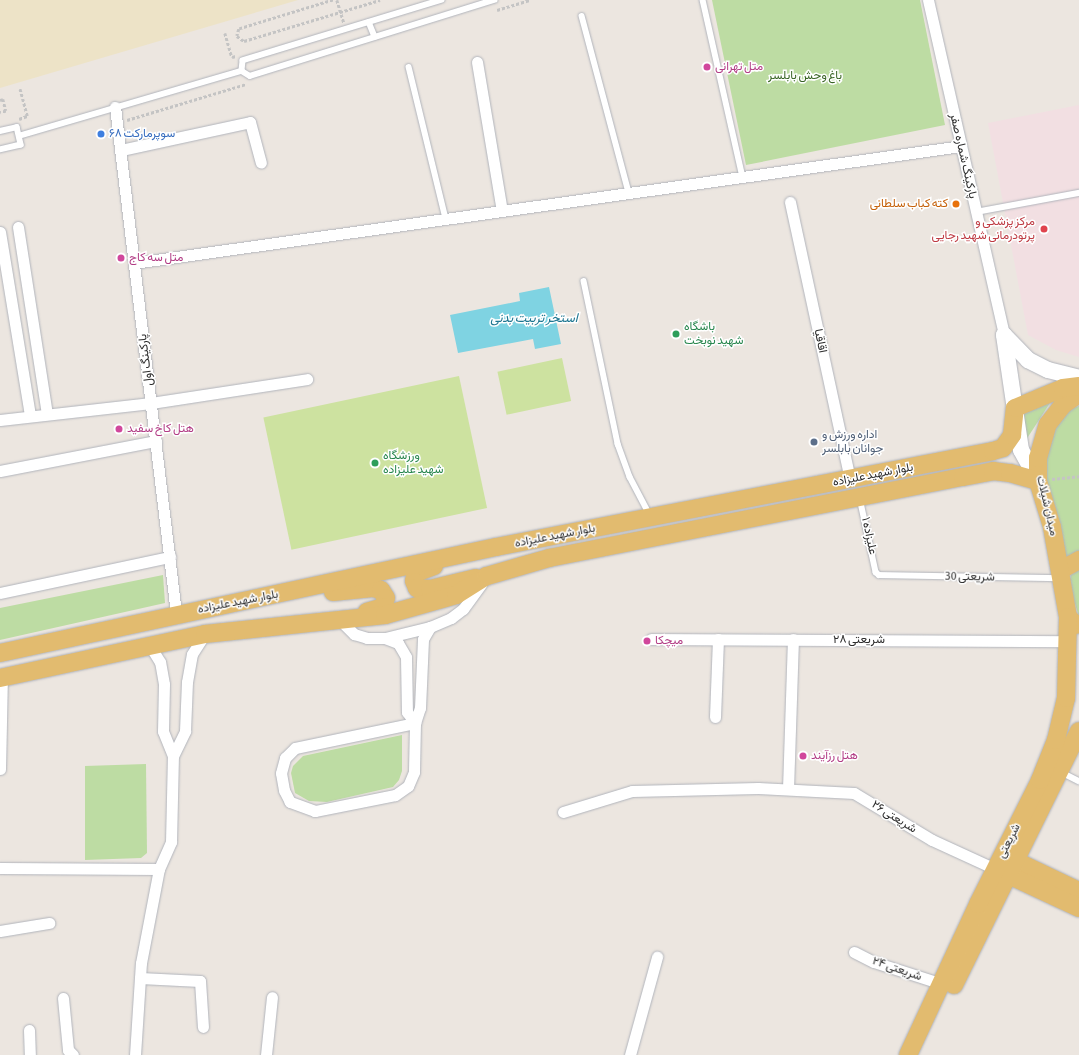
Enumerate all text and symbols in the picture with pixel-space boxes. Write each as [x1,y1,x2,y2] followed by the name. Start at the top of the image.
[715,60,763,74] place label: متل تهرانی
[702,62,712,72] marker: متل تهرانی
[768,69,842,83] park label: باغ وحش بابلسر
[946,112,980,200] street label: پارکینگ شماره صفر
[109,127,175,141] place label: سوپرمارکت ۶۸
[96,129,106,139] marker: سوپرمارکت ۶۸
[870,197,948,211] place label: کته کباب سلطانی
[951,199,961,209] marker: کته کباب سلطانی
[931,215,1035,243] place label: مرکز پزشکی و پرتودرمانی شهید رجایی
[1038,223,1050,235] marker: مرکز پزشکی و پرتودرمانی شهید رجایی
[129,251,183,265] place label: متل سه کاج
[116,253,126,263] marker: متل سه کاج
[490,310,578,326] water label: استخر تربیت بدنی
[684,320,743,348] place label: باشگاه شهید نوبخت
[810,328,830,354] street label: اقاقیا
[671,329,681,339] marker: باشگاه شهید نوبخت
[136,333,156,387] street label: پارکینگ اول
[127,422,194,436] place label: هتل کاخ سفید
[114,424,124,434] marker: هتل کاخ سفید
[822,428,883,456] place label: اداره ورزش و جوانان بابلسر
[809,437,819,447] marker: اداره ورزش و جوانان بابلسر
[383,449,444,477] place label: ورزشگاه شهید علیزاده
[370,458,380,468] marker: ورزشگاه شهید علیزاده
[831,460,915,490] street label: بلوار شهید علیزاده
[1033,475,1061,537] street label: میدان شیلات
[858,516,880,556] street label: علیزاده ۱
[513,521,597,551] street label: بلوار شهید علیزاده
[945,569,995,585] street label: شریعتی 30
[196,587,280,617] street label: بلوار شهید علیزاده
[833,633,885,647] street label: شریعتی ۲۸
[655,634,683,648] place label: میچکا
[642,636,652,646] marker: میچکا
[811,749,858,763] place label: هتل رزآیند
[798,751,808,761] marker: هتل رزآیند
[869,797,919,837] street label: شریعتی ۲۶
[994,821,1024,861] street label: شریعتی
[870,954,924,984] street label: شریعتی ۲۴

